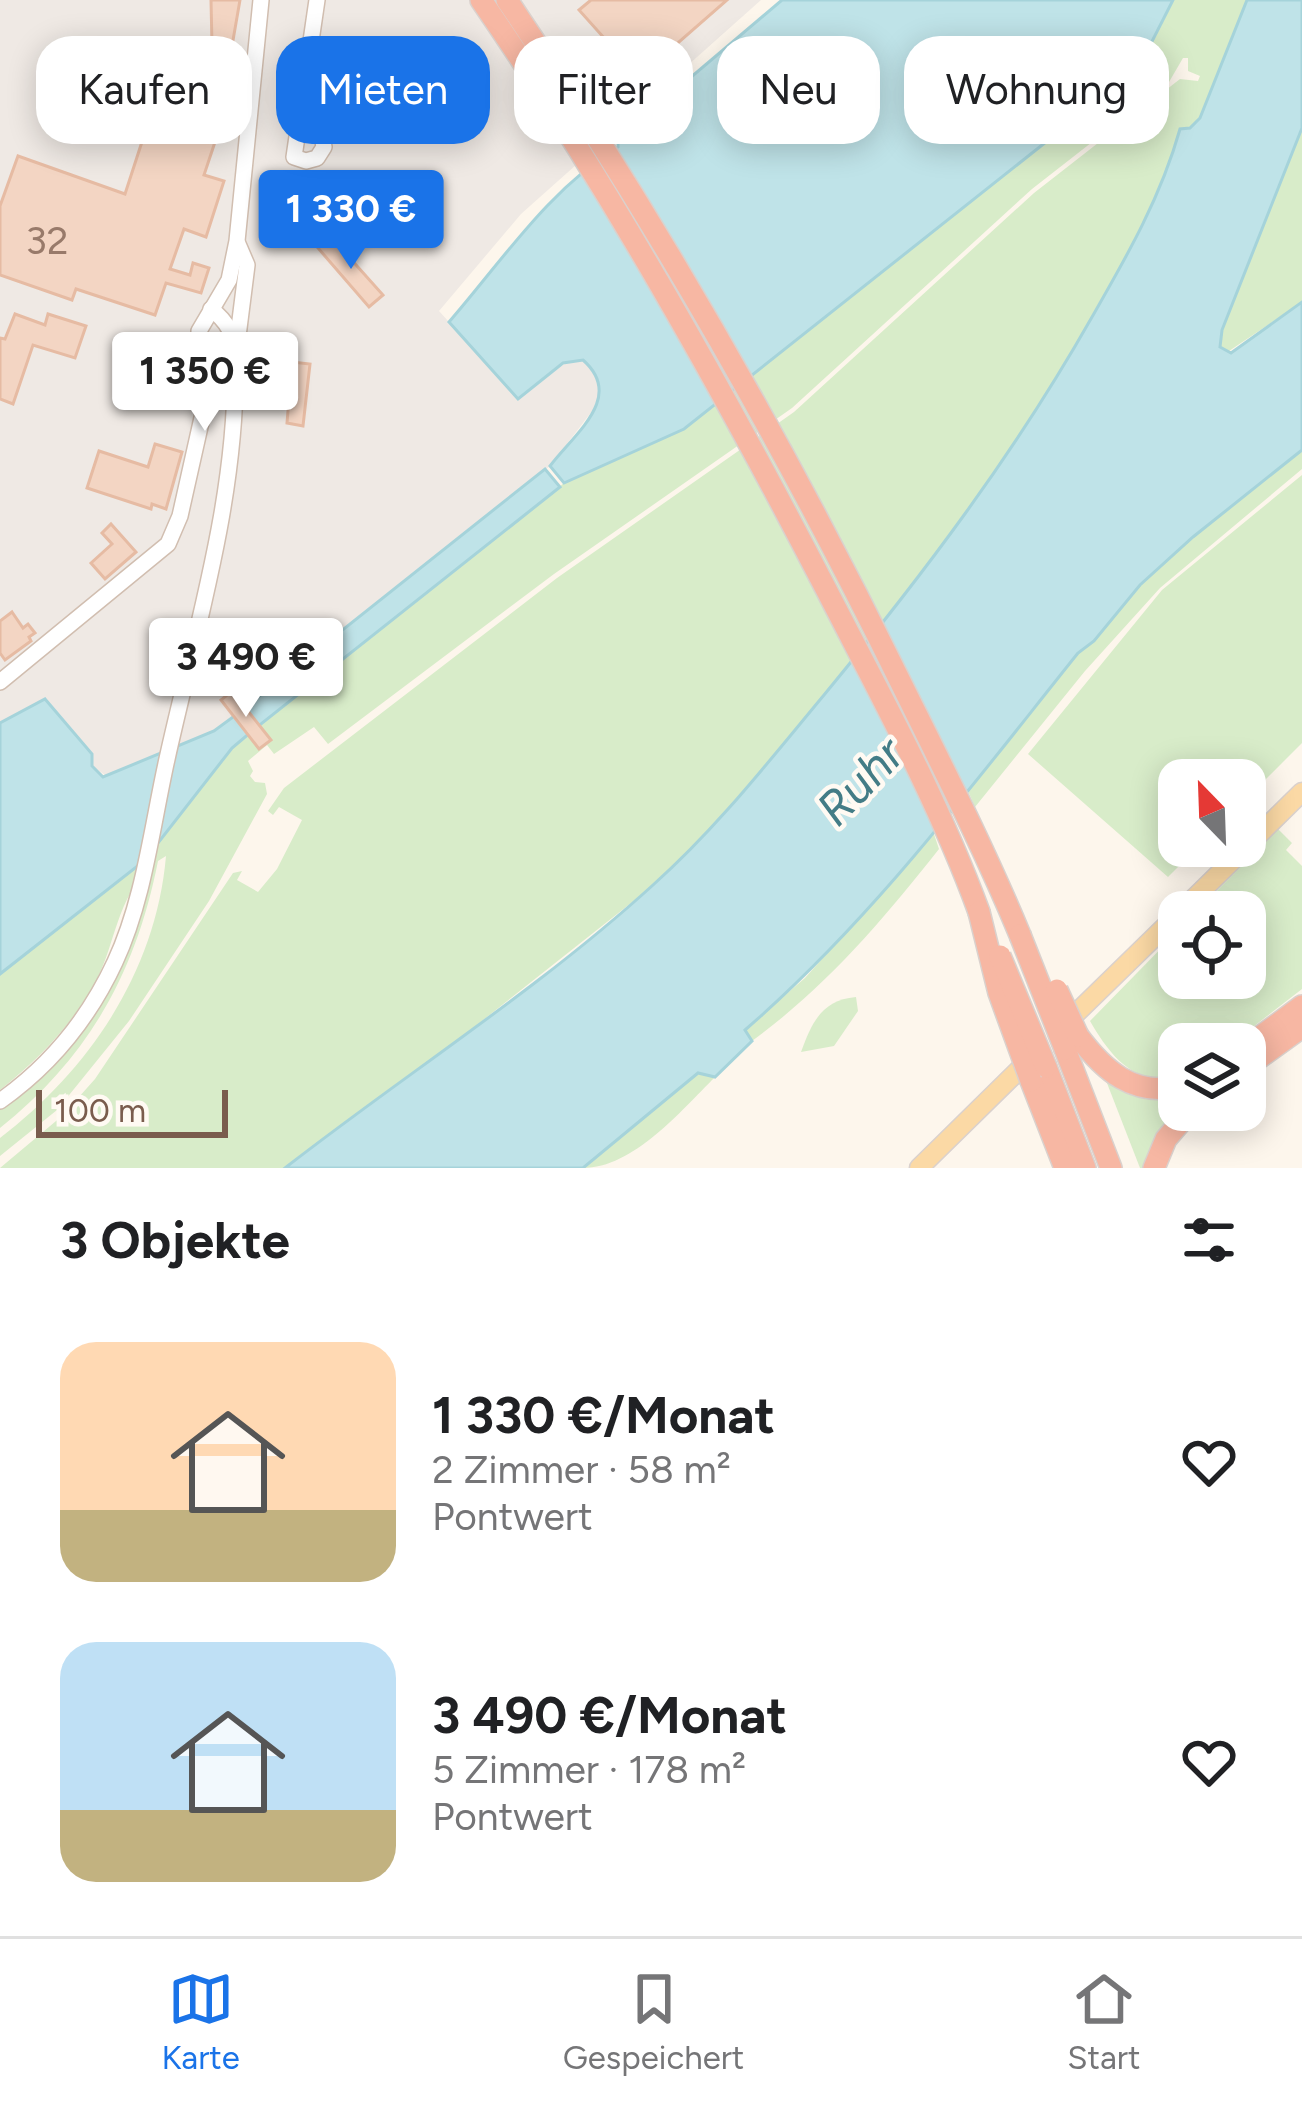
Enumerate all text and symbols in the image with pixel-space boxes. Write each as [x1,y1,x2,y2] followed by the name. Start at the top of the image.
[36,36,252,144] chip: Kaufen
[276,36,490,144] chip: Mieten
[514,36,693,144] chip: Filter
[717,36,880,144] chip: Neu
[904,36,1169,144] chip: Wohnung
[240,170,462,272] pin: 1 330 €
[286,185,416,232] text: 1 330 €
[25,217,69,264] house number: 32
[94,332,316,434] pin: 1 350 €
[139,347,271,394] text: 1 350 €
[135,618,357,720] pin: 3 490 €
[176,633,316,680] text: 3 490 €
[804,724,917,837] water label: Ruhr
[1158,759,1266,867] north arrow
[1158,759,1266,1131] map controls
[1158,891,1266,999] button: locate
[1158,1023,1266,1131] button: layers
[36,1084,228,1137] scale bar
[54,1091,146,1130] text: 100 m
[1176,1207,1242,1273] icon: filters
[60,1210,290,1271] text: 3 Objekte
[432,1385,775,1446] text: 1 330 €/Monat
[156,1390,300,1534] icon: home
[1176,1429,1242,1495] icon: heart
[432,1446,731,1493] text: 2 Zimmer · 58 m²
[432,1493,593,1540] text: Pontwert
[432,1685,787,1746] text: 3 490 €/Monat
[156,1690,300,1834] icon: home
[1176,1729,1242,1795] icon: heart
[432,1746,746,1793] text: 5 Zimmer · 178 m²
[432,1793,593,1840] text: Pontwert
[162,1966,240,2077] tab: Karte
[563,1966,744,2077] tab: Gespeichert
[1067,1966,1140,2077] tab: Start

